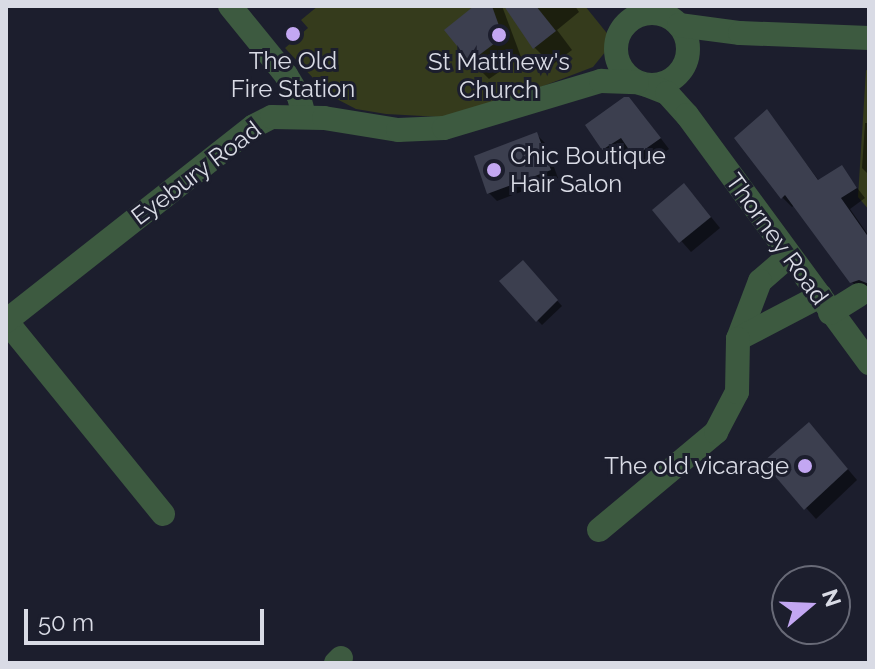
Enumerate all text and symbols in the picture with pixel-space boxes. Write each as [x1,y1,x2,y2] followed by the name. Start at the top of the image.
[284,25,302,43] marker: The Old Fire Station
[490,26,508,44] marker: St Matthew's Church
[231,47,355,103] place label: The Old Fire Station
[428,48,570,104] place label: St Matthew's Church
[125,115,267,231] street label: Eyebury Road
[510,142,666,198] place label: Chic Boutique Hair Salon
[485,161,503,179] marker: Chic Boutique Hair Salon
[720,168,834,310] street label: Thorney Road
[604,452,789,480] place label: The old vicarage
[796,457,814,475] marker: The old vicarage
[771,565,851,645] north arrow
[817,586,847,610] text: N
[28,593,268,643] scale bar
[38,608,94,637] text: 50 m

